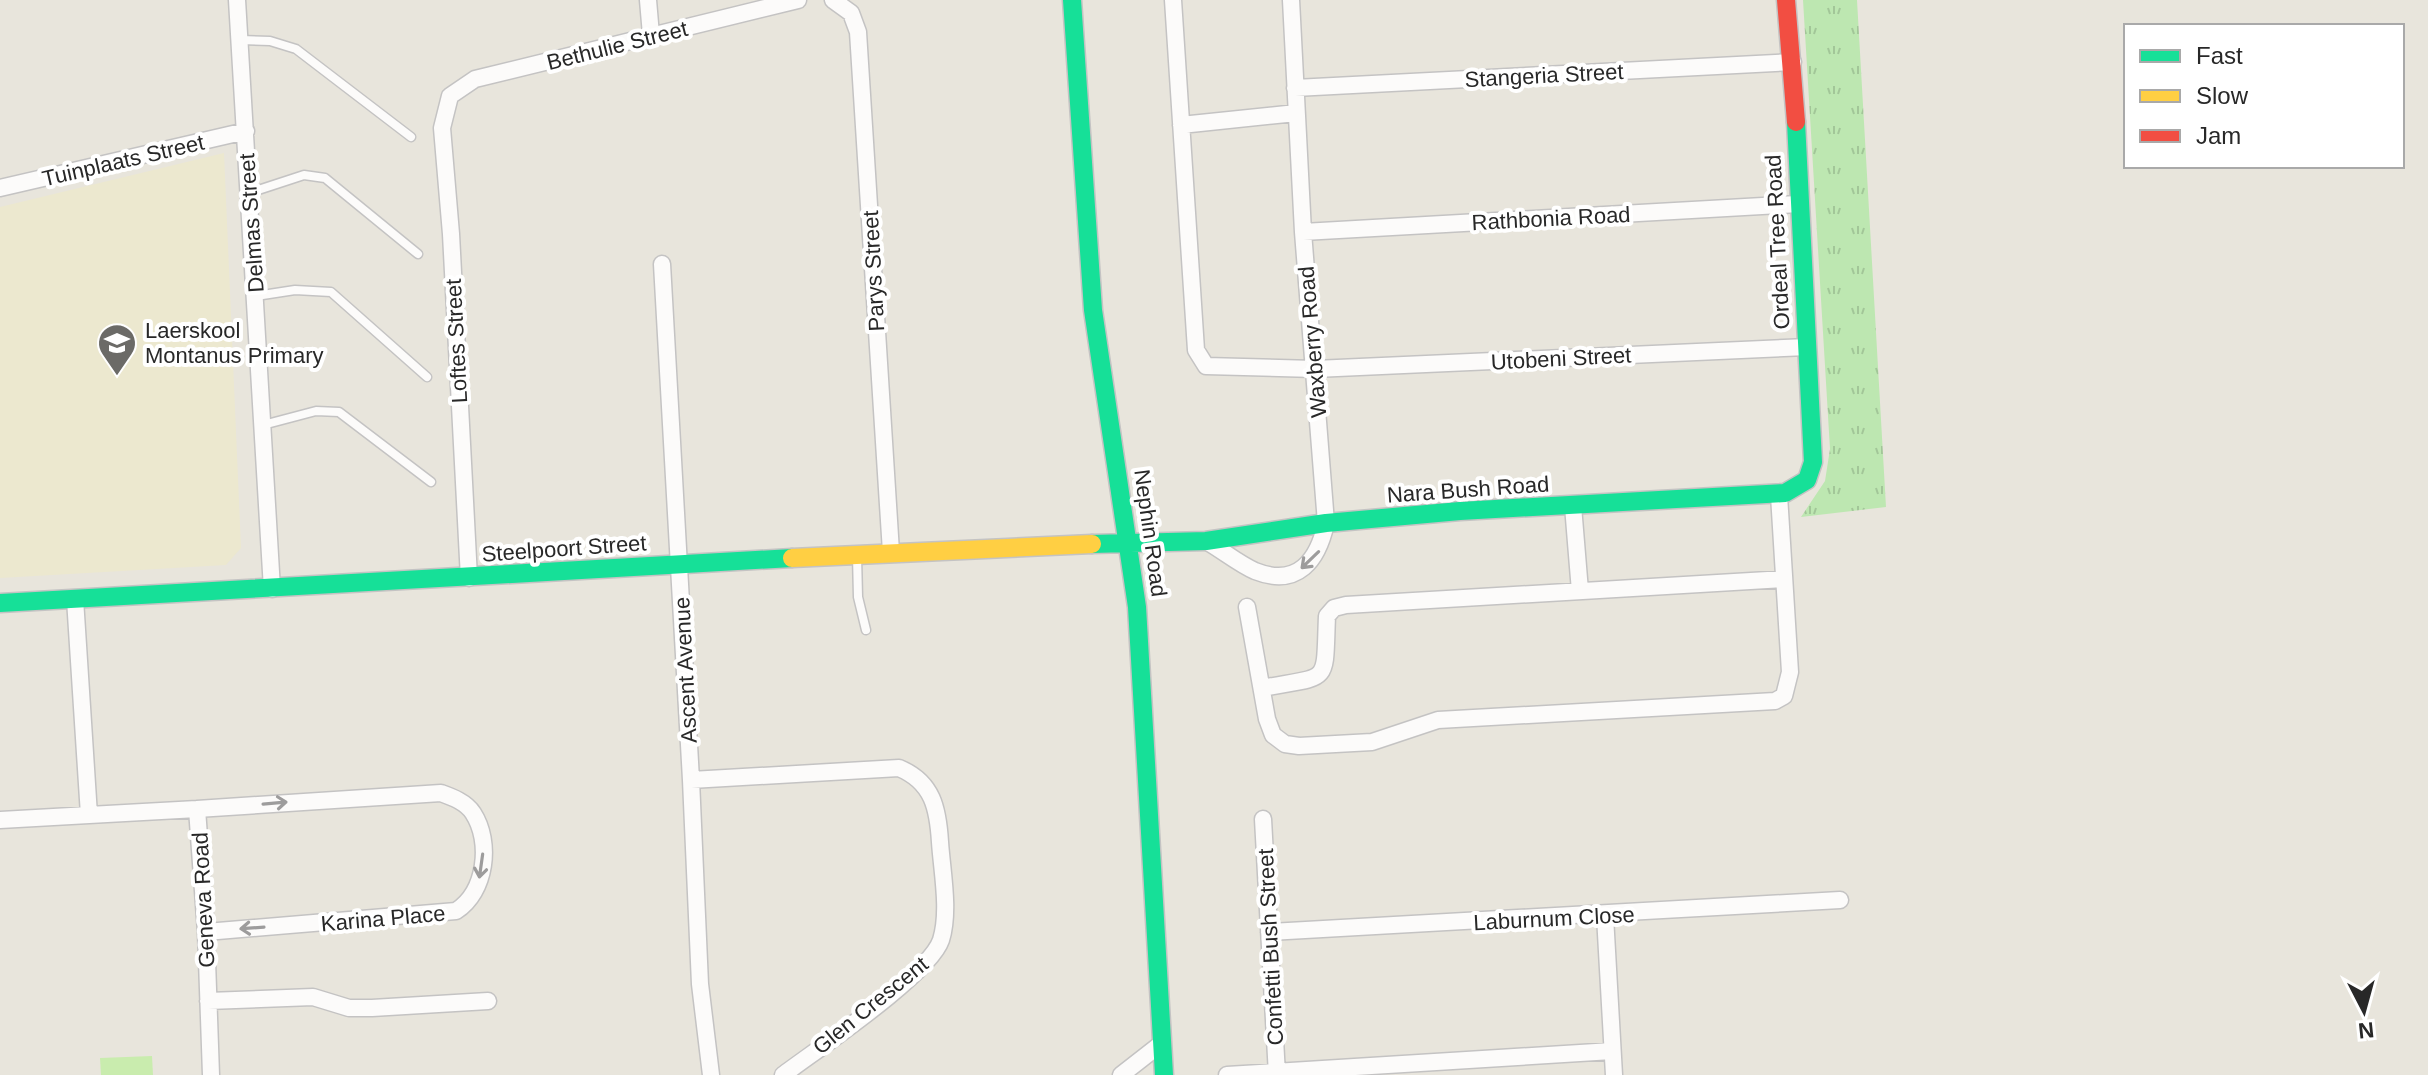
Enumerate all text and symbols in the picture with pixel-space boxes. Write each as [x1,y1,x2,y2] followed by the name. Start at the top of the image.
[544,16,690,75] street label: Bethulie Street
[2124,24,2404,168] legend
[2196,42,2243,69] text: Fast
[1464,59,1624,92] street label: Stangeria Street
[2196,82,2249,109] text: Slow
[2196,122,2241,149] text: Jam
[40,130,207,191] street label: Tuinplaats Street
[234,153,269,293] street label: Delmas Street
[1760,154,1795,330] street label: Ordeal Tree Road
[1471,202,1631,235] street label: Rathbonia Road
[858,210,889,332] street label: Parys Street
[1293,265,1332,419] street label: Waxberry Road
[441,278,472,404] street label: Loftes Street
[145,318,324,368] place label: Laerskool Montanus Primary
[96,322,138,377] school or university icon: Laerskool Montanus Primary
[1490,342,1632,375] street label: Utobeni Street
[1129,468,1172,598] street label: Nephin Road
[1386,471,1550,508] street label: Nara Bush Road
[481,530,647,567] street label: Steelpoort Street
[1301,549,1321,569] one-way arrow
[669,596,702,744] street label: Ascent Avenue
[261,795,288,810] one-way arrow
[187,832,220,968] street label: Geneva Road
[1253,848,1288,1046] street label: Confetti Bush Street
[473,853,488,878] one-way arrow
[320,901,446,936] street label: Karina Place
[1473,902,1635,935] street label: Laburnum Close
[239,921,266,936] one-way arrow
[808,951,933,1059] street label: Glen Crescent
[2324,971,2404,1051] north arrow
[2357,1017,2375,1044] text: N

